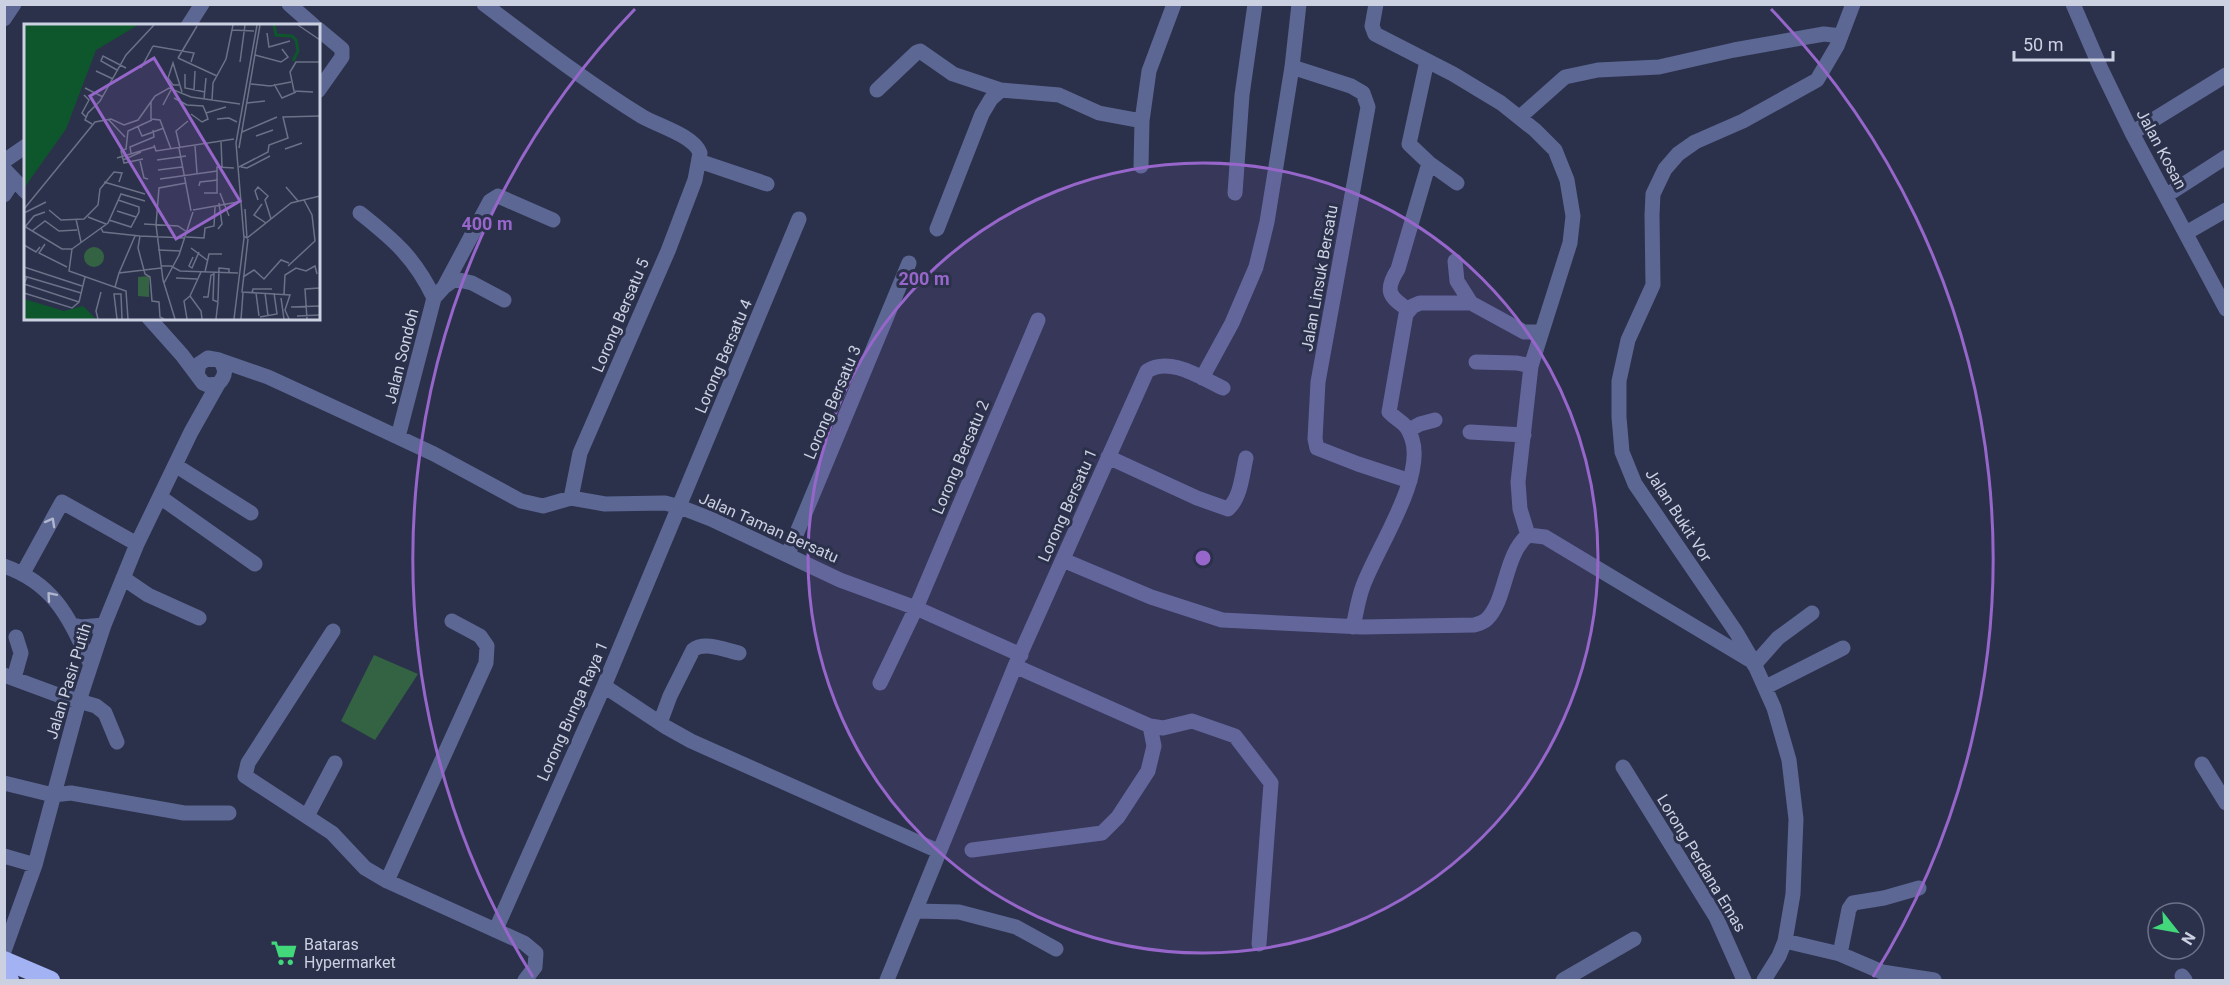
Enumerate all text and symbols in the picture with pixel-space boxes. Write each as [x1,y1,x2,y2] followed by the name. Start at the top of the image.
[24,24,320,320] inset map
[2014,24,2113,62] scale bar
[2023,34,2063,55] text: 50 m
[2133,106,2191,192] street label: Jalan Kosan
[1297,203,1342,353] street label: Jalan Linsuk Bersatu
[461,213,513,234] text: 400 m
[588,255,653,375] street label: Lorong Bersatu 5
[898,268,950,289] text: 200 m
[691,296,756,416] street label: Lorong Bersatu 4
[380,307,422,406] street label: Jalan Sondoh
[800,342,865,462] street label: Lorong Bersatu 3
[928,397,993,517] street label: Lorong Bersatu 2
[1034,446,1101,565] street label: Lorong Bersatu 1
[1641,465,1716,566] street label: Jalan Bukit Vor
[696,488,841,567] street label: Jalan Taman Bersatu
[44,517,55,528] one-way arrow
[1193,548,1213,568] centre of rings
[47,592,58,603] one-way arrow
[42,621,95,741] street label: Jalan Pasir Putih
[533,638,612,784] street label: Lorong Bunga Raya 1
[1653,791,1750,935] street label: Lorong Perdana Emas
[2146,901,2206,961] north arrow
[2177,929,2199,948] text: N
[304,935,396,972] place label: Bataras Hypermarket
[269,938,299,968] supermarket icon: Bataras Hypermarket

